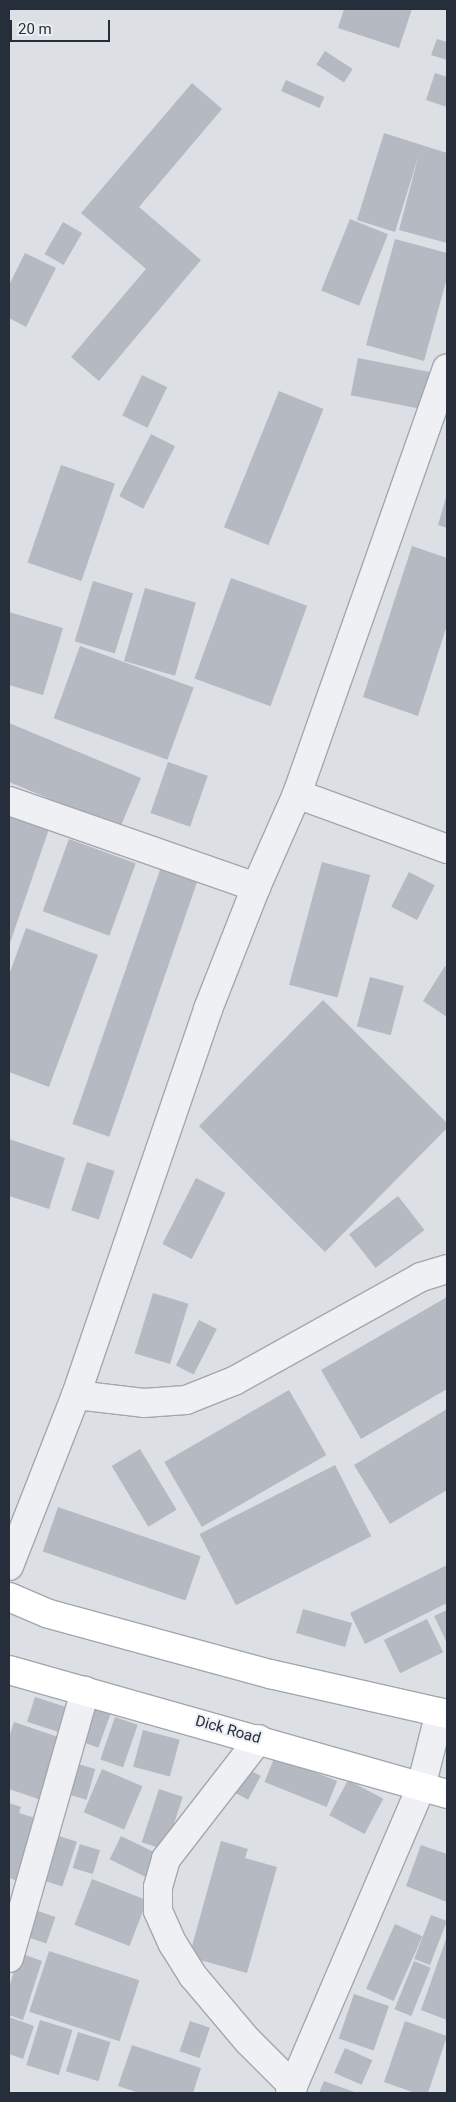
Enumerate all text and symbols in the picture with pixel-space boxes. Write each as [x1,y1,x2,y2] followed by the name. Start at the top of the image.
[12,10,112,42] scale bar
[18,20,52,38] text: 20 m
[193,1712,263,1748] street label: Dick Road

